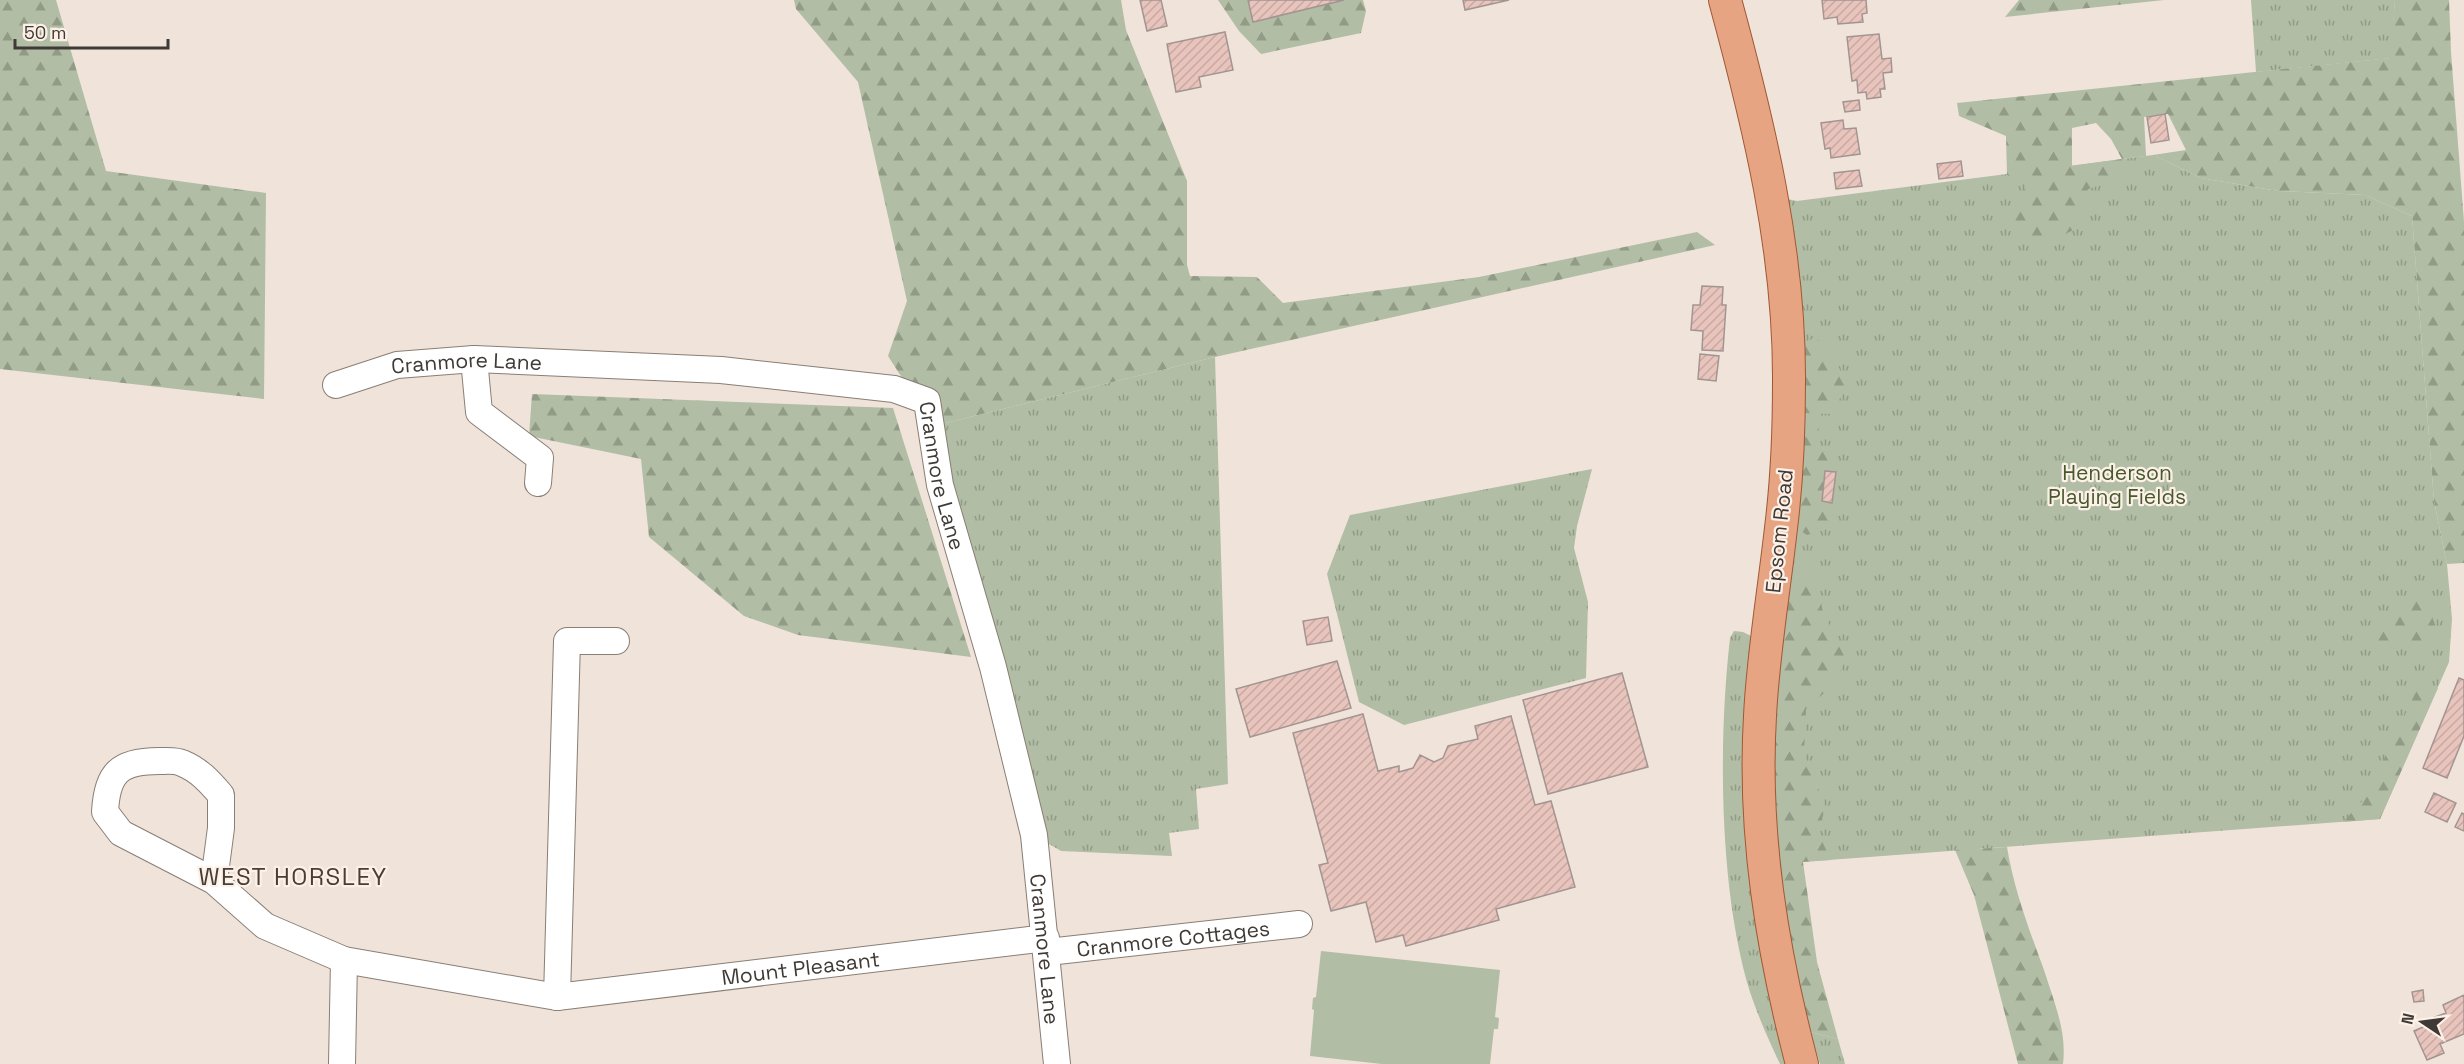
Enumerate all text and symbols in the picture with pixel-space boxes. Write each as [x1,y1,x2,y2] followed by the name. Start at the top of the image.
[15,12,168,50] scale bar
[24,21,66,44] text: 50 m
[390,345,543,379] street label: Cranmore Lane
[914,399,972,553] street label: Cranmore Lane
[2048,459,2186,510] park label: Henderson Playing Fields
[1759,468,1799,594] street label: Epsom Road
[198,861,388,892] district label: WEST HORSLEY
[1024,872,1066,1026] street label: Cranmore Lane
[1075,914,1271,962] street label: Cranmore Cottages
[720,945,881,991] street label: Mount Pleasant
[2392,992,2452,1052] north arrow
[2396,1011,2419,1026] text: N

